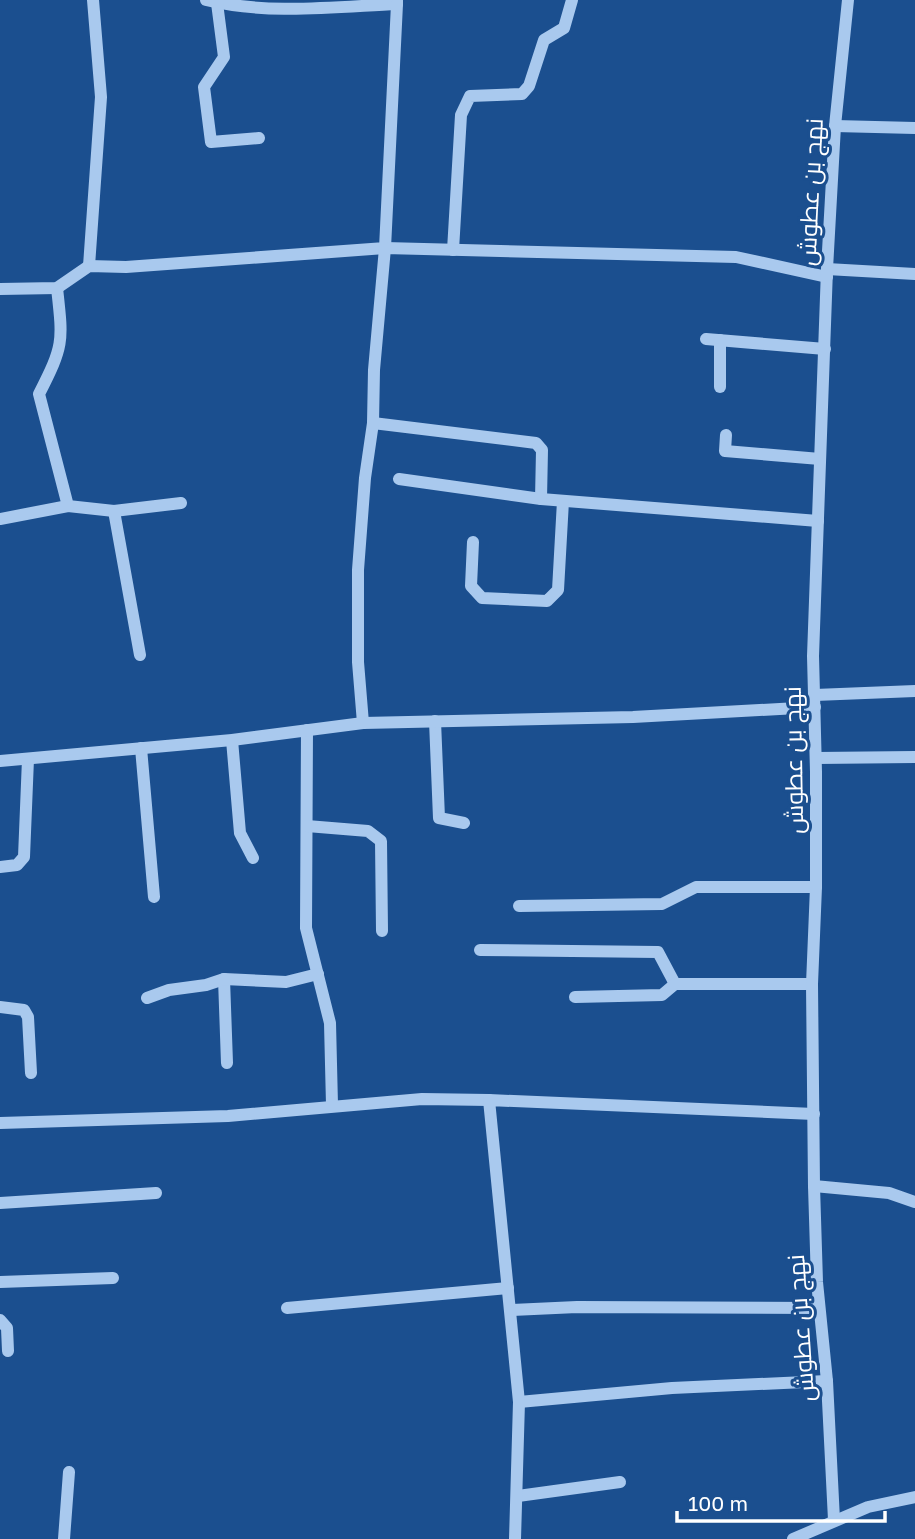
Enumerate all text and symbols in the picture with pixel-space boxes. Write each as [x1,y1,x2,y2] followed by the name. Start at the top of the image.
[791,117,831,267] street label: نهج بن عطوش
[777,686,811,834] street label: نهج بن عطوش
[780,1253,822,1403] street label: نهج بن عطوش
[677,1480,885,1524] scale bar
[688,1490,748,1516] text: 100 m

